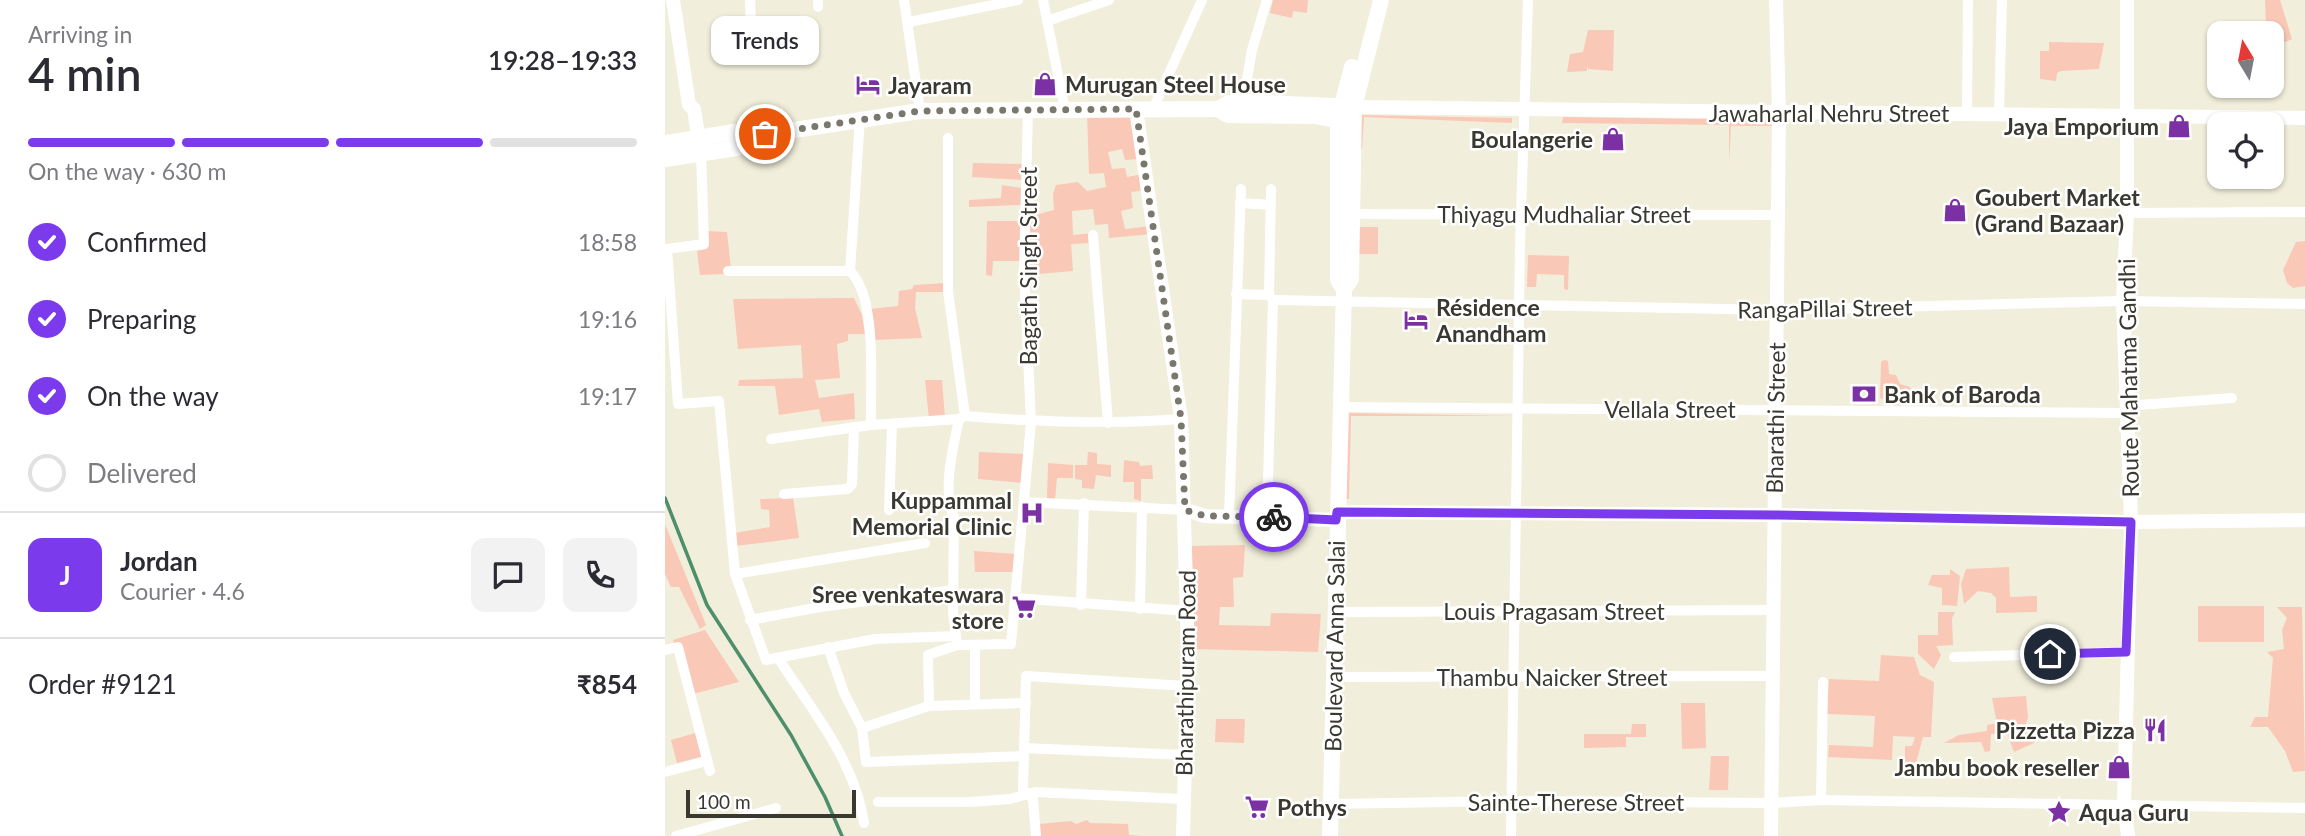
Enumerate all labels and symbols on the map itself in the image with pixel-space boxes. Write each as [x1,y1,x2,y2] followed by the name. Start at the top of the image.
[711,15,819,64] callout: Trends
[2207,21,2284,98] north arrow
[1031,70,1059,98] shop icon: Murugan Steel House
[1065,70,1286,98] place label: Murugan Steel House
[854,71,882,99] hotel icon: Jayaram
[888,71,972,99] place label: Jayaram
[1709,99,1950,127] street label: Jawaharlal Nehru Street
[735,104,795,164] pin
[2004,112,2159,140] place label: Jaya Emporium
[2165,112,2193,140] shop icon: Jaya Emporium
[1471,125,1593,153] place label: Boulangerie
[1599,125,1627,153] shop icon: Boulangerie
[1014,166,1042,365] street label: Bagath Singh Street
[1975,183,2140,237] place label: Goubert Market (Grand Bazaar)
[1941,196,1969,224] shop icon: Goubert Market (Grand Bazaar)
[1437,200,1691,228] street label: Thiyagu Mudhaliar Street
[2112,258,2144,498] street label: Route Mahatma Gandhi
[1737,292,1914,324] street label: RangaPillai Street
[1435,293,1547,347] place label: Résidence Anandham
[1402,306,1430,334] hotel icon: Résidence Anandham
[1760,341,1790,494] street label: Bharathi Street
[1850,380,1878,408] bank icon: Bank of Baroda
[1884,380,2041,408] place label: Bank of Baroda
[1604,395,1737,423] street label: Vellala Street
[1239,482,1309,552] courier
[852,486,1012,540] place label: Kuppammal Memorial Clinic
[1018,499,1046,527] hospital icon: Kuppammal Memorial Clinic
[1318,540,1350,752] street label: Boulevard Anna Salai
[1169,570,1201,776] street label: Bharathipuram Road
[812,580,1004,634] place label: Sree venkateswara store
[1010,593,1038,621] supermarket icon: Sree venkateswara store
[1443,597,1666,625] street label: Louis Pragasam Street
[2020,624,2080,684] pin
[1437,663,1668,691] street label: Thambu Naicker Street
[1996,716,2135,744] place label: Pizzetta Pizza
[2141,716,2169,744] restaurant icon: Pizzetta Pizza
[1894,753,2099,781] place label: Jambu book reseller
[2105,753,2133,781] shop icon: Jambu book reseller
[686,787,856,819] scale bar
[1468,788,1685,816] street label: Sainte-Therese Street
[1243,793,1271,821] supermarket icon: Pothys
[1277,793,1347,821] place label: Pothys
[2045,798,2073,826] place icon: Aqua Guru
[2078,798,2189,826] place label: Aqua Guru

